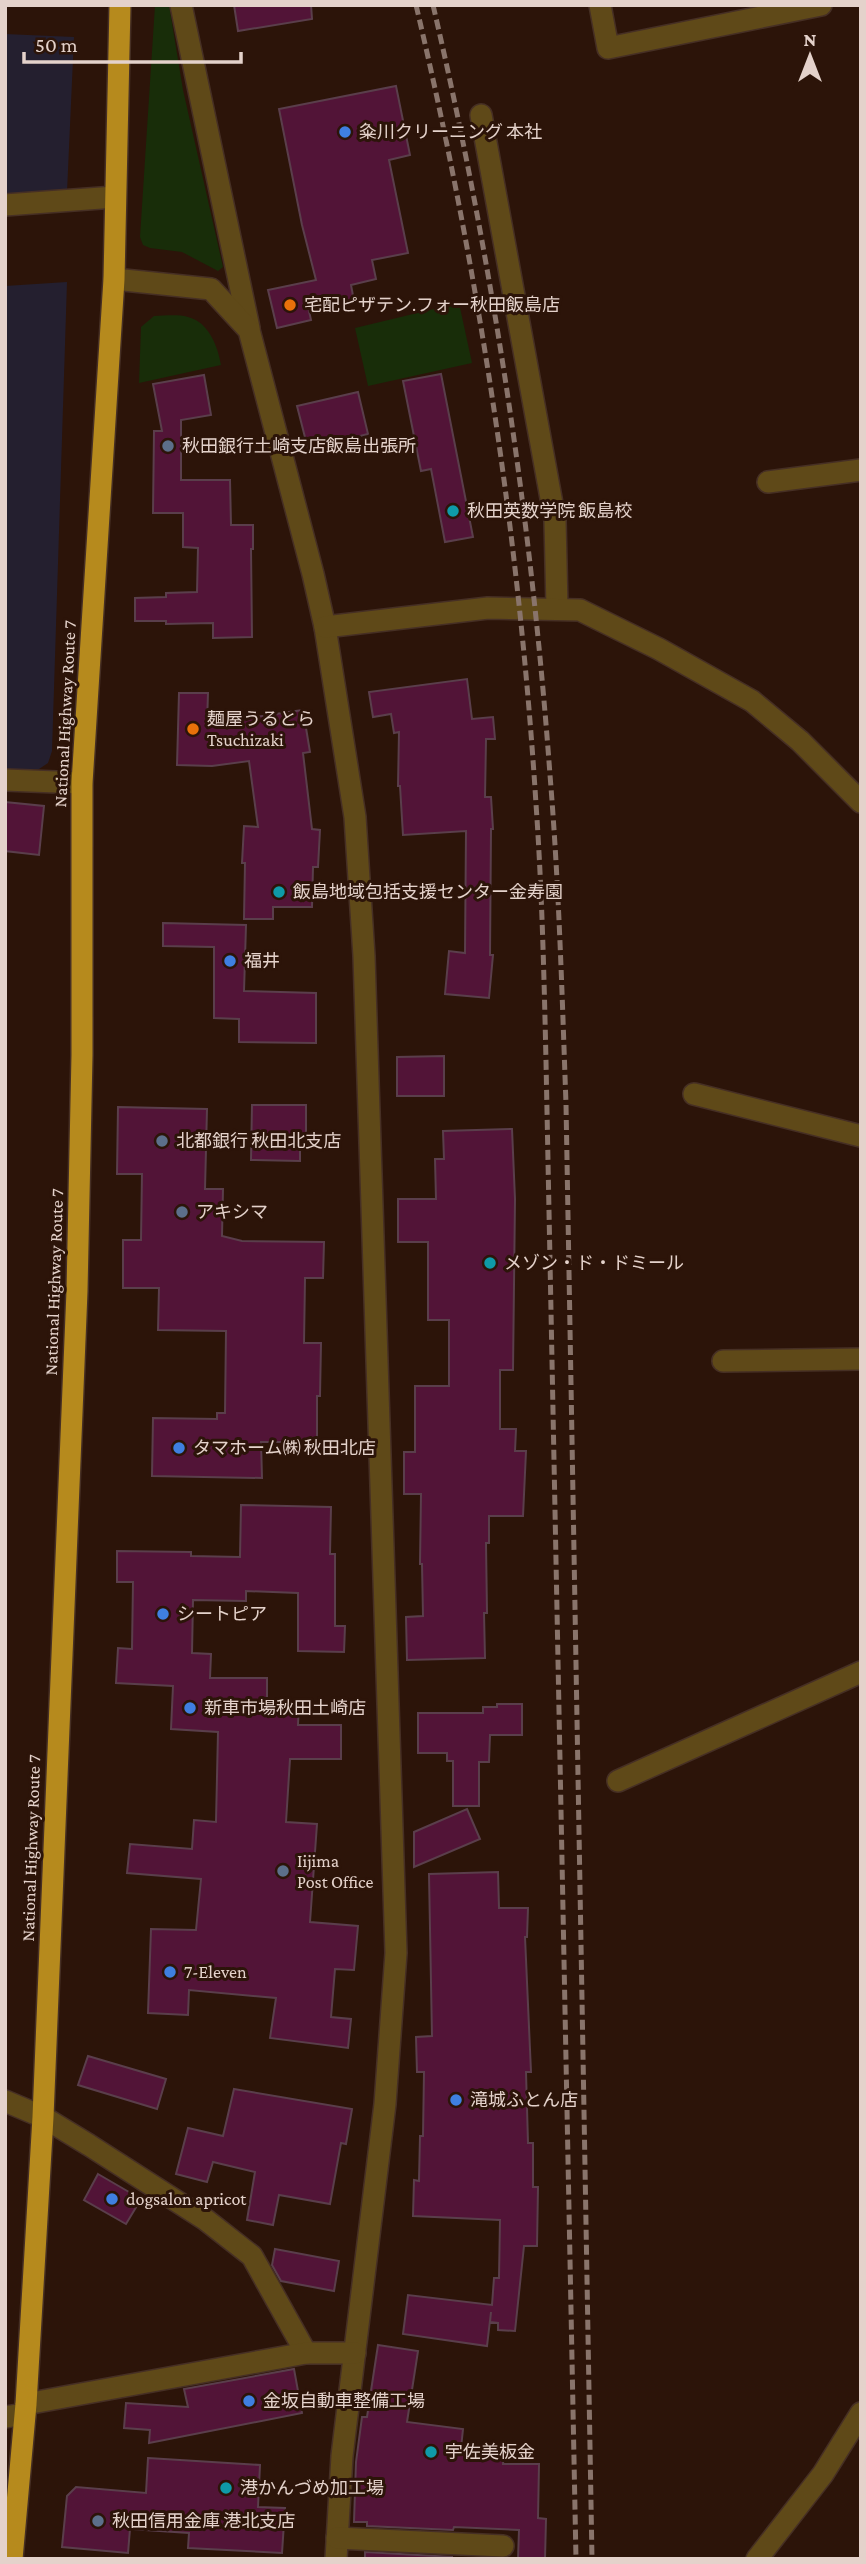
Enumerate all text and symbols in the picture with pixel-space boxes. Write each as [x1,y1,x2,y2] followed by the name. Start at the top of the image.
[24,21,242,65] scale bar
[775,21,845,91] north arrow
[804,29,817,50] text: N
[35,33,78,57] text: 50 m
[359,122,542,142] place label: 粂川クリーニング 本社
[337,124,353,140] marker: 粂川クリーニング 本社
[304,295,560,315] place label: 宅配ピザテン.フォー秋田飯島店
[282,297,298,313] marker: 宅配ピザテン.フォー秋田飯島店
[182,436,416,456] place label: 秋田銀行土崎支店飯島出張所
[160,438,176,454] marker: 秋田銀行土崎支店飯島出張所
[467,501,632,521] place label: 秋田英数学院 飯島校
[445,503,461,519] marker: 秋田英数学院 飯島校
[50,620,80,808] street label: National Highway Route 7
[207,709,315,750] place label: 麺屋うるとら Tsuchizaki
[185,721,201,737] marker: 麺屋うるとら Tsuchizaki
[293,882,563,902] place label: 飯島地域包括支援センター金寿園
[271,884,287,900] marker: 飯島地域包括支援センター金寿園
[244,951,280,971] place label: 福井
[222,953,238,969] marker: 福井
[176,1131,341,1151] place label: 北都銀行 秋田北支店
[154,1133,170,1149] marker: 北都銀行 秋田北支店
[41,1188,67,1376] street label: National Highway Route 7
[196,1202,268,1222] place label: アキシマ
[174,1204,190,1220] marker: アキシマ
[504,1253,684,1273] place label: メゾン・ド・ドミール
[482,1255,498,1271] marker: メゾン・ド・ドミール
[193,1438,376,1458] place label: タマホーム㈱ 秋田北店
[171,1440,187,1456] marker: タマホーム㈱ 秋田北店
[177,1604,267,1624] place label: シートピア
[155,1606,171,1622] marker: シートピア
[204,1698,366,1718] place label: 新車市場秋田土崎店
[182,1700,198,1716] marker: 新車市場秋田土崎店
[18,1754,44,1942] street label: National Highway Route 7
[297,1851,373,1892] place label: Iijima Post Office
[275,1863,291,1879] marker: Iijima Post Office
[184,1962,247,1982] place label: 7-Eleven
[162,1964,178,1980] marker: 7-Eleven
[470,2090,578,2110] place label: 滝城ふとん店
[448,2092,464,2108] marker: 滝城ふとん店
[126,2189,247,2209] place label: dogsalon apricot
[104,2191,120,2207] marker: dogsalon apricot
[263,2391,425,2411] place label: 金坂自動車整備工場
[241,2393,257,2409] marker: 金坂自動車整備工場
[445,2442,535,2462] place label: 宇佐美板金
[423,2444,439,2460] marker: 宇佐美板金
[240,2478,384,2498] place label: 港かんづめ加工場
[218,2480,234,2496] marker: 港かんづめ加工場
[112,2511,295,2531] place label: 秋田信用金庫 港北支店
[90,2513,106,2529] marker: 秋田信用金庫 港北支店

